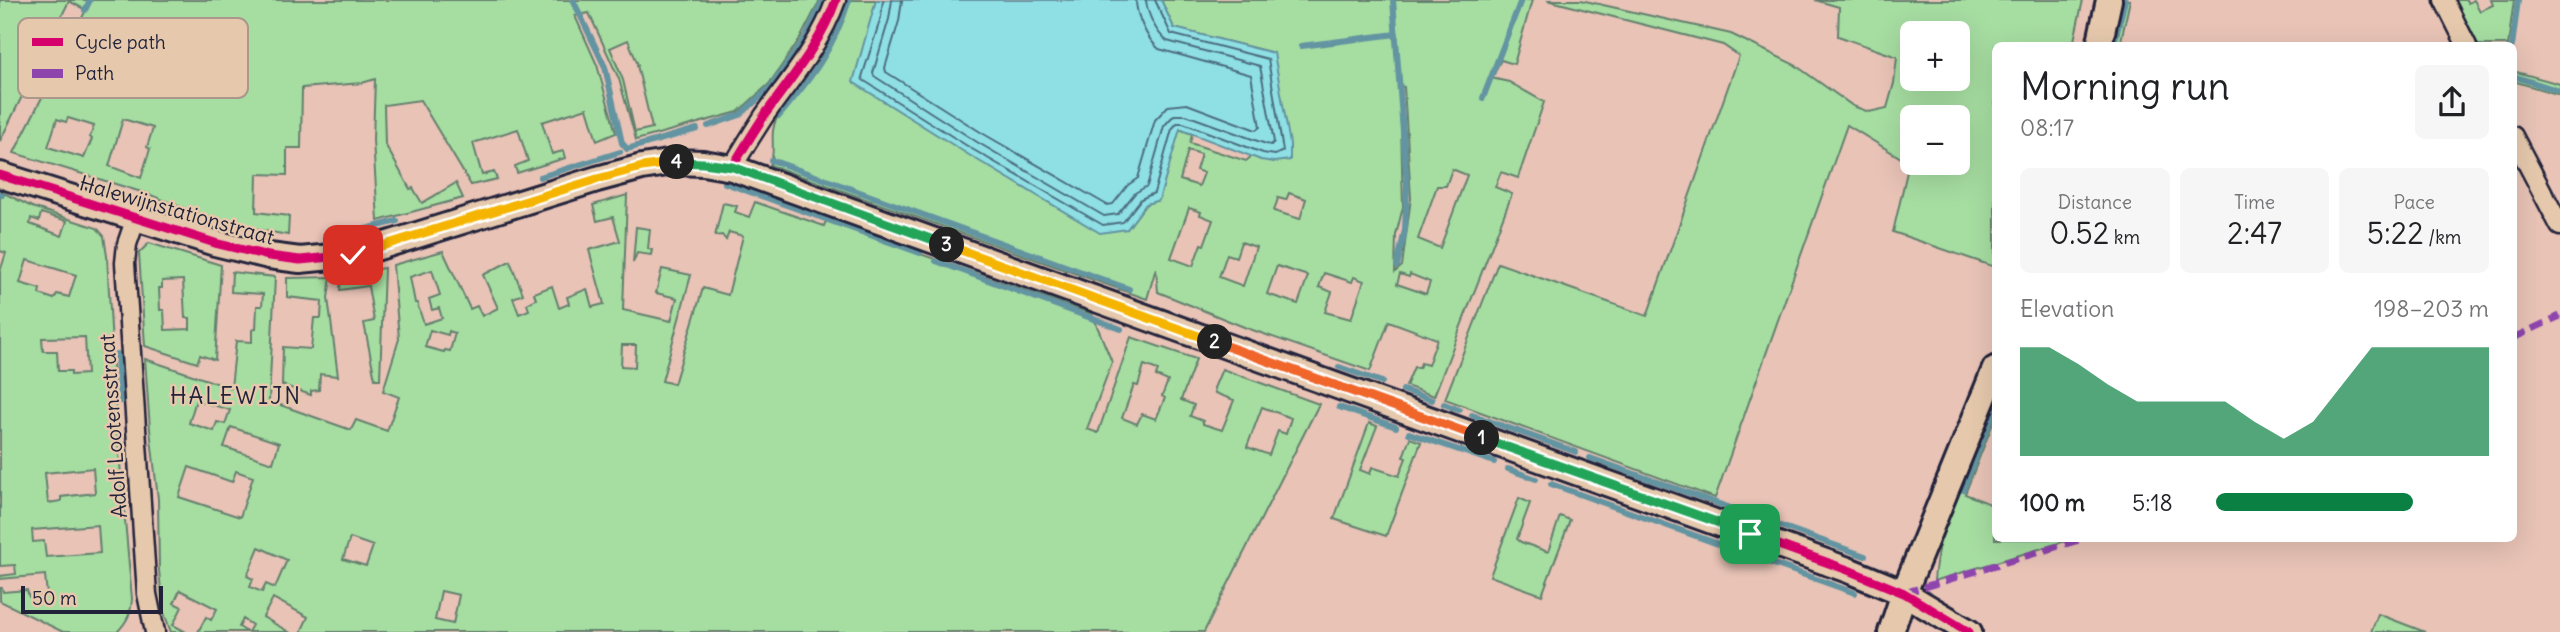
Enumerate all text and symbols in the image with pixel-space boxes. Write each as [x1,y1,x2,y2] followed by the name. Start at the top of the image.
[18,18,248,98] legend
[1900,21,1970,175] map controls
[1900,21,1970,91] button: +
[75,30,166,54] text: Cycle path
[75,61,114,85] text: Path
[2020,63,2230,110] text: Morning run
[2415,65,2489,139] button: share
[1900,105,1970,175] button: −
[2020,113,2074,142] text: 08:17
[660,144,694,180] pin: 4
[671,149,682,173] text: 4
[76,169,278,251] street label: Halewijnstationstraat
[2058,190,2132,214] text: Distance
[2234,190,2275,214] text: Time
[2394,190,2435,214] text: Pace
[2050,214,2109,252] text: 0.52
[2227,214,2282,252] text: 2:47
[2367,214,2424,252] text: 5:22
[323,225,383,285] pin
[2109,225,2140,249] text: km
[2424,225,2462,249] text: /km
[930,228,964,262] pin: 3
[941,232,952,256] text: 3
[334,236,372,274] icon: check
[2020,294,2114,323] text: Elevation
[2374,294,2489,323] text: 198–203 m
[1198,324,1232,360] pin: 2
[1209,329,1220,353] text: 2
[93,333,133,519] street label: Adolf Lootensstraat
[170,381,302,410] district label: HALEWIJN
[1464,420,1500,456] pin: 1
[1478,425,1485,449] text: 1
[2020,488,2085,517] text: 100 m
[2132,488,2173,517] text: 5:18
[1720,504,1780,564] pin
[1731,515,1769,553] icon: arrive
[21,583,163,615] scale bar
[32,586,77,610] text: 50 m

